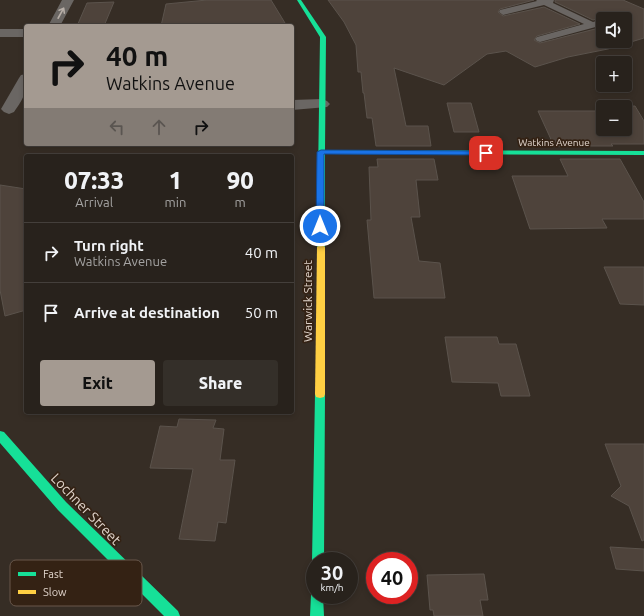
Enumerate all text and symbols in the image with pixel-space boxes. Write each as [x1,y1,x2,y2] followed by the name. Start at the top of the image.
[58,7,66,19] one-way arrow
[596,12,632,136] map controls
[596,12,632,48] button: sound
[40,40,92,92] icon: right
[106,40,168,71] text: 40 m
[596,56,632,92] button: +
[106,73,235,93] text: Watkins Avenue
[596,100,632,136] button: −
[106,116,128,138] icon: left
[148,116,170,138] icon: ahead
[190,116,212,138] icon: right
[469,136,503,170] pin
[518,137,590,148] street label: Watkins Avenue
[475,142,497,164] icon: arrive
[64,167,124,194] text: 07:33
[169,167,182,194] text: 1
[227,167,254,194] text: 90
[75,195,113,209] text: Arrival
[165,195,186,209] text: min
[235,195,246,209] text: m
[299,205,341,247] position arrow
[74,237,144,254] text: Turn right
[40,242,62,264] icon: right
[245,244,278,261] text: 40 m
[74,254,167,268] text: Watkins Avenue
[301,260,314,342] street label: Warwick Street
[40,302,62,324] icon: arrive
[74,304,220,321] text: Arrive at destination
[245,304,278,321] text: 50 m
[40,360,155,406] button: Exit
[163,360,278,406] button: Share
[48,470,124,548] street label: Lochner Street
[366,552,418,604] speed limit sign: 40
[10,560,142,606] legend
[321,561,343,584] text: 30
[43,568,64,580] text: Fast
[320,582,344,593] text: km/h
[43,586,67,598] text: Slow

